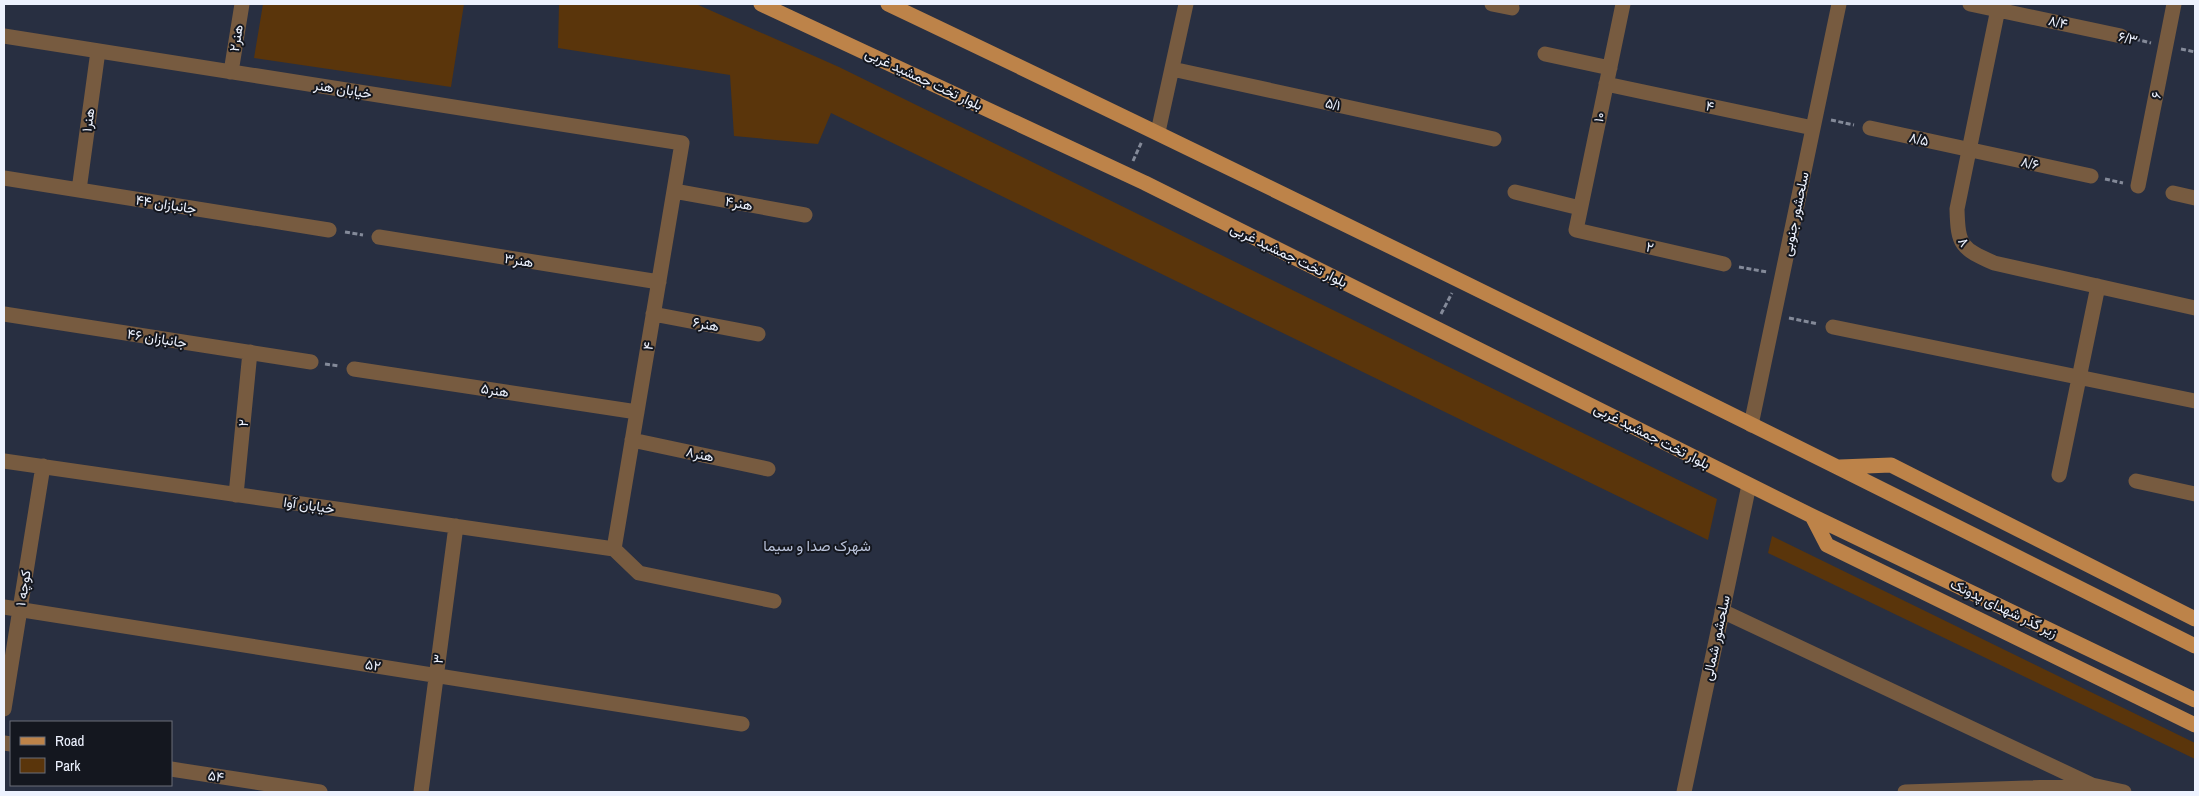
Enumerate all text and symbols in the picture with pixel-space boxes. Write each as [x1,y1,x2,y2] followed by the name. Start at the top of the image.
[2047,11,2069,33] street label: ۸/۴
[225,23,247,53] street label: هنر۲
[2117,27,2139,49] street label: ۶/۳
[862,44,986,114] street label: بلوار تخت جمشید غربی
[312,75,373,102] street label: خیابان هنر
[2147,90,2166,100] street label: ۶
[1324,94,1342,114] street label: ۵/۱
[1704,96,1716,116] street label: ۴
[77,107,99,133] street label: هنر۱
[1589,110,1609,124] street label: ۱۰
[1907,128,1931,150] street label: ۸/۵
[2019,152,2041,174] street label: ۸/۶
[1777,170,1813,258] street label: سلحشور جنوبی
[134,190,198,218] street label: ۴۴ جانبازان
[724,192,755,214] street label: هنر۴
[1228,219,1350,291] street label: بلوار تخت جمشید غربی
[1954,234,1974,250] street label: ۸
[1644,237,1656,257] street label: ۲
[503,249,535,271] street label: هنر۳
[691,313,721,335] street label: هنر۶
[126,324,188,352] street label: ۴۶ جانبازان
[638,340,658,352] street label: ۴
[480,379,511,401] street label: هنر۵
[1591,399,1713,473] street label: بلوار تخت جمشید غربی
[234,419,252,427] street label: ۲
[684,442,716,466] street label: هنر۸
[282,493,336,517] street label: خیابان آوا
[763,535,871,556] district label: شهرک صدا و سیما
[11,569,36,608] street label: کوچه ۱
[1947,574,2061,643] street label: زیر گذر شهدای پدونک
[1698,594,1734,682] street label: سلحشور شمالی
[429,653,447,665] street label: ۳
[364,655,382,675] street label: ۵۲
[10,721,172,786] legend
[55,730,84,751] text: Road
[55,755,81,776] text: Park
[207,766,225,786] street label: ۵۴

